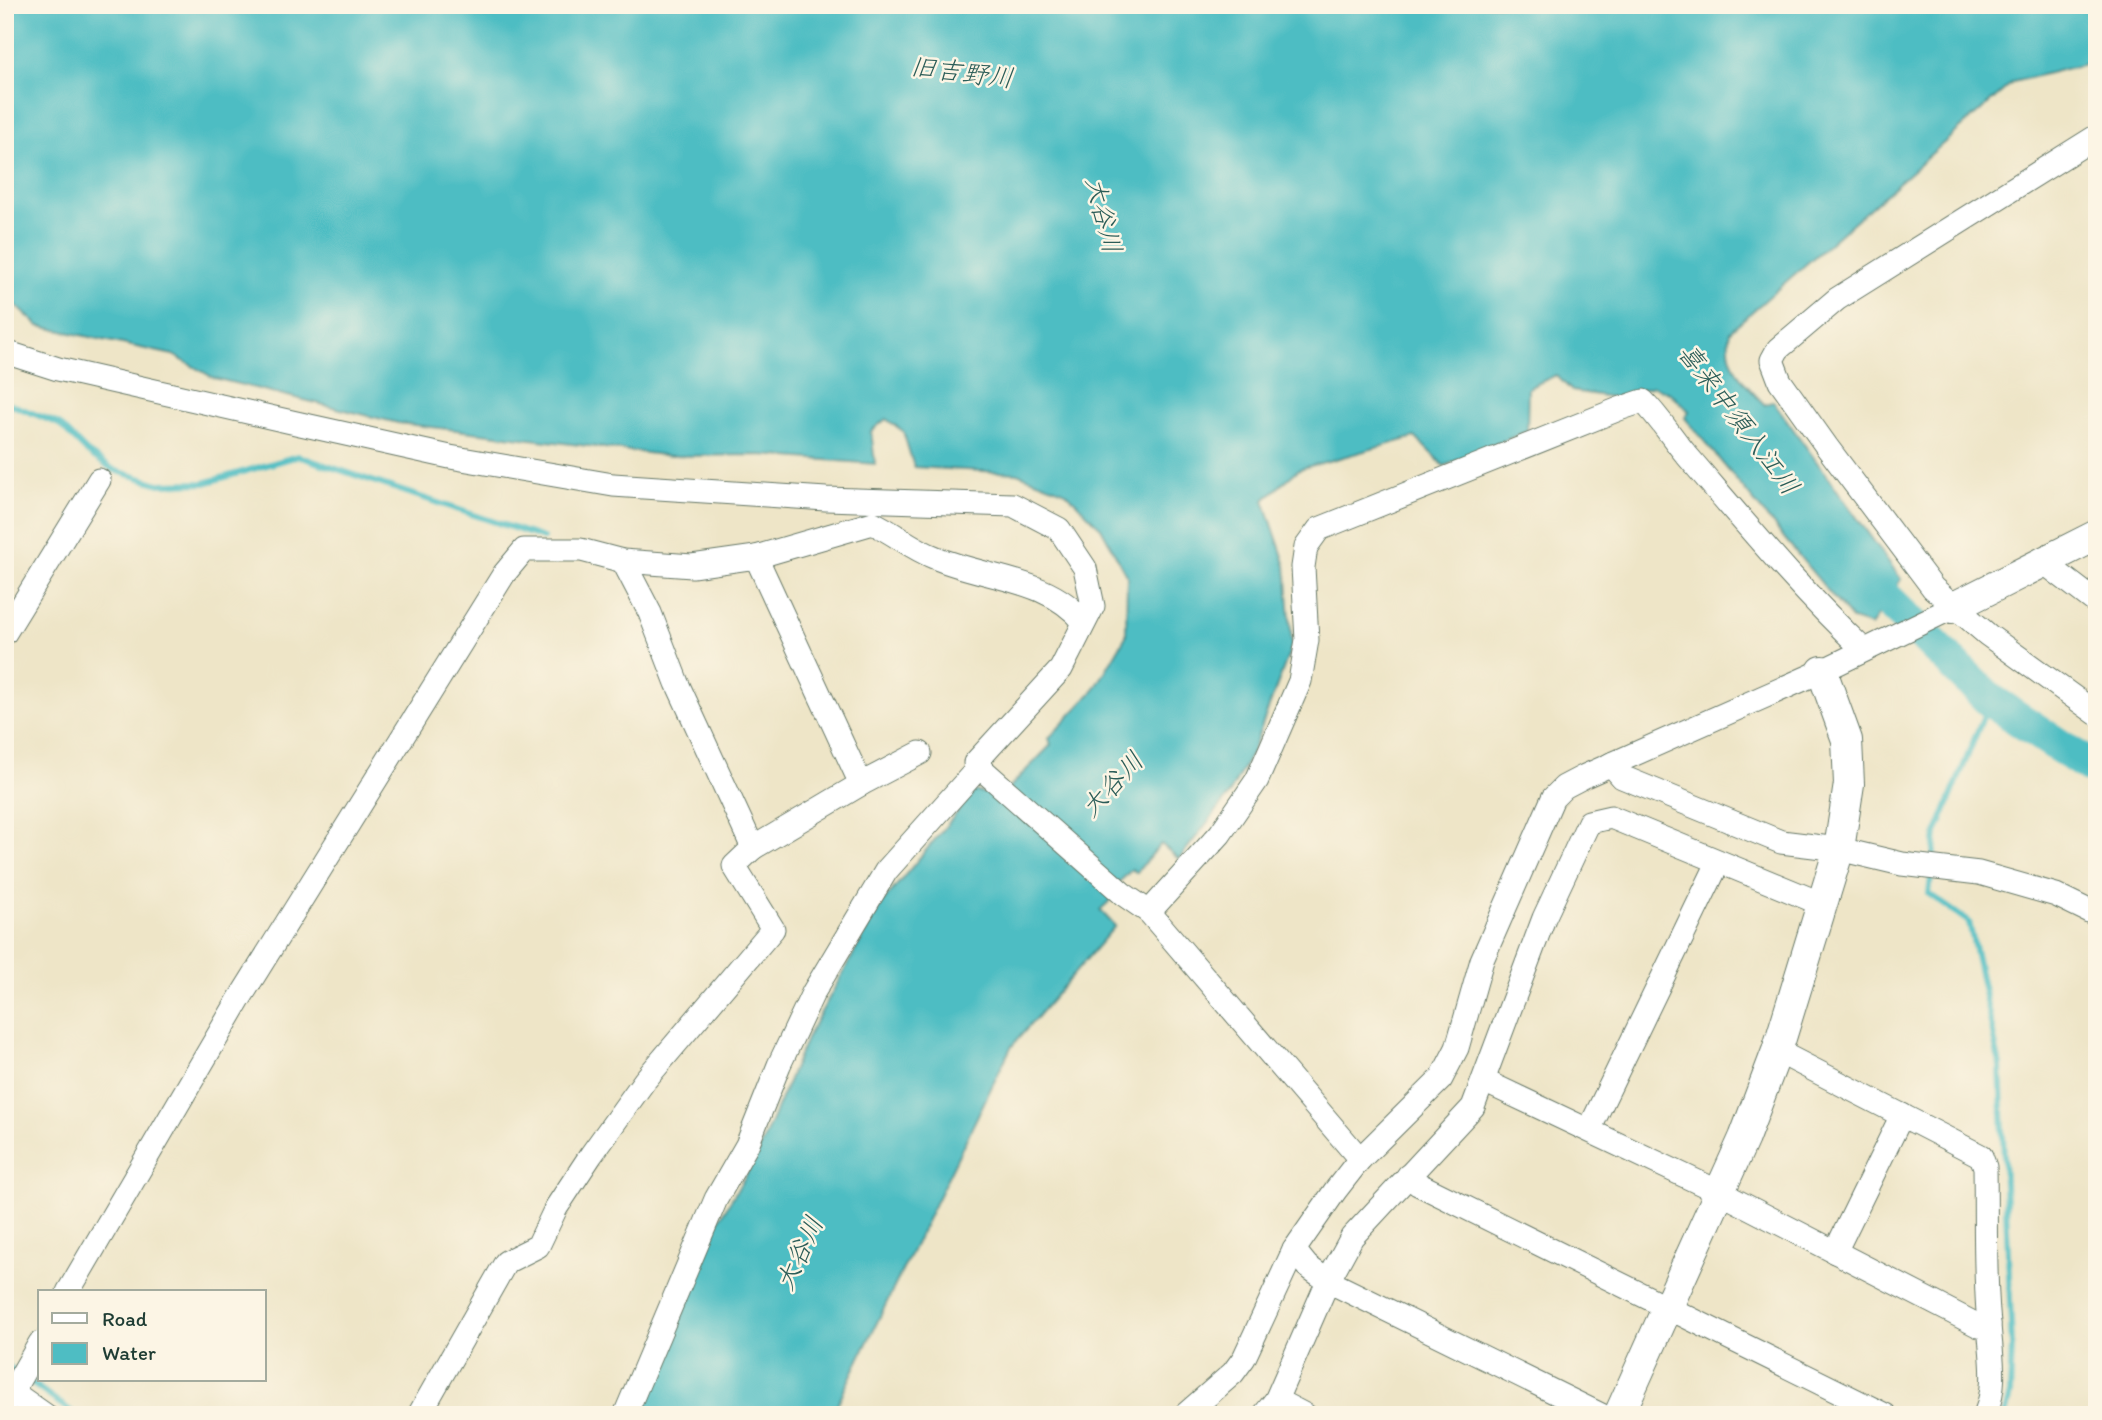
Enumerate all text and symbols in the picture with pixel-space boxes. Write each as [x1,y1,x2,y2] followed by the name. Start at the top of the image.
[908,50,1016,94] water label: 旧吉野川
[1079,173,1129,257] water label: 大谷川
[1671,337,1807,501] water label: 喜来中須入江川
[1074,745,1150,823] water label: 大谷川
[768,1211,830,1295] water label: 大谷川
[38,1290,266,1382] legend
[102,1306,148,1331] text: Road
[102,1340,156,1365] text: Water

